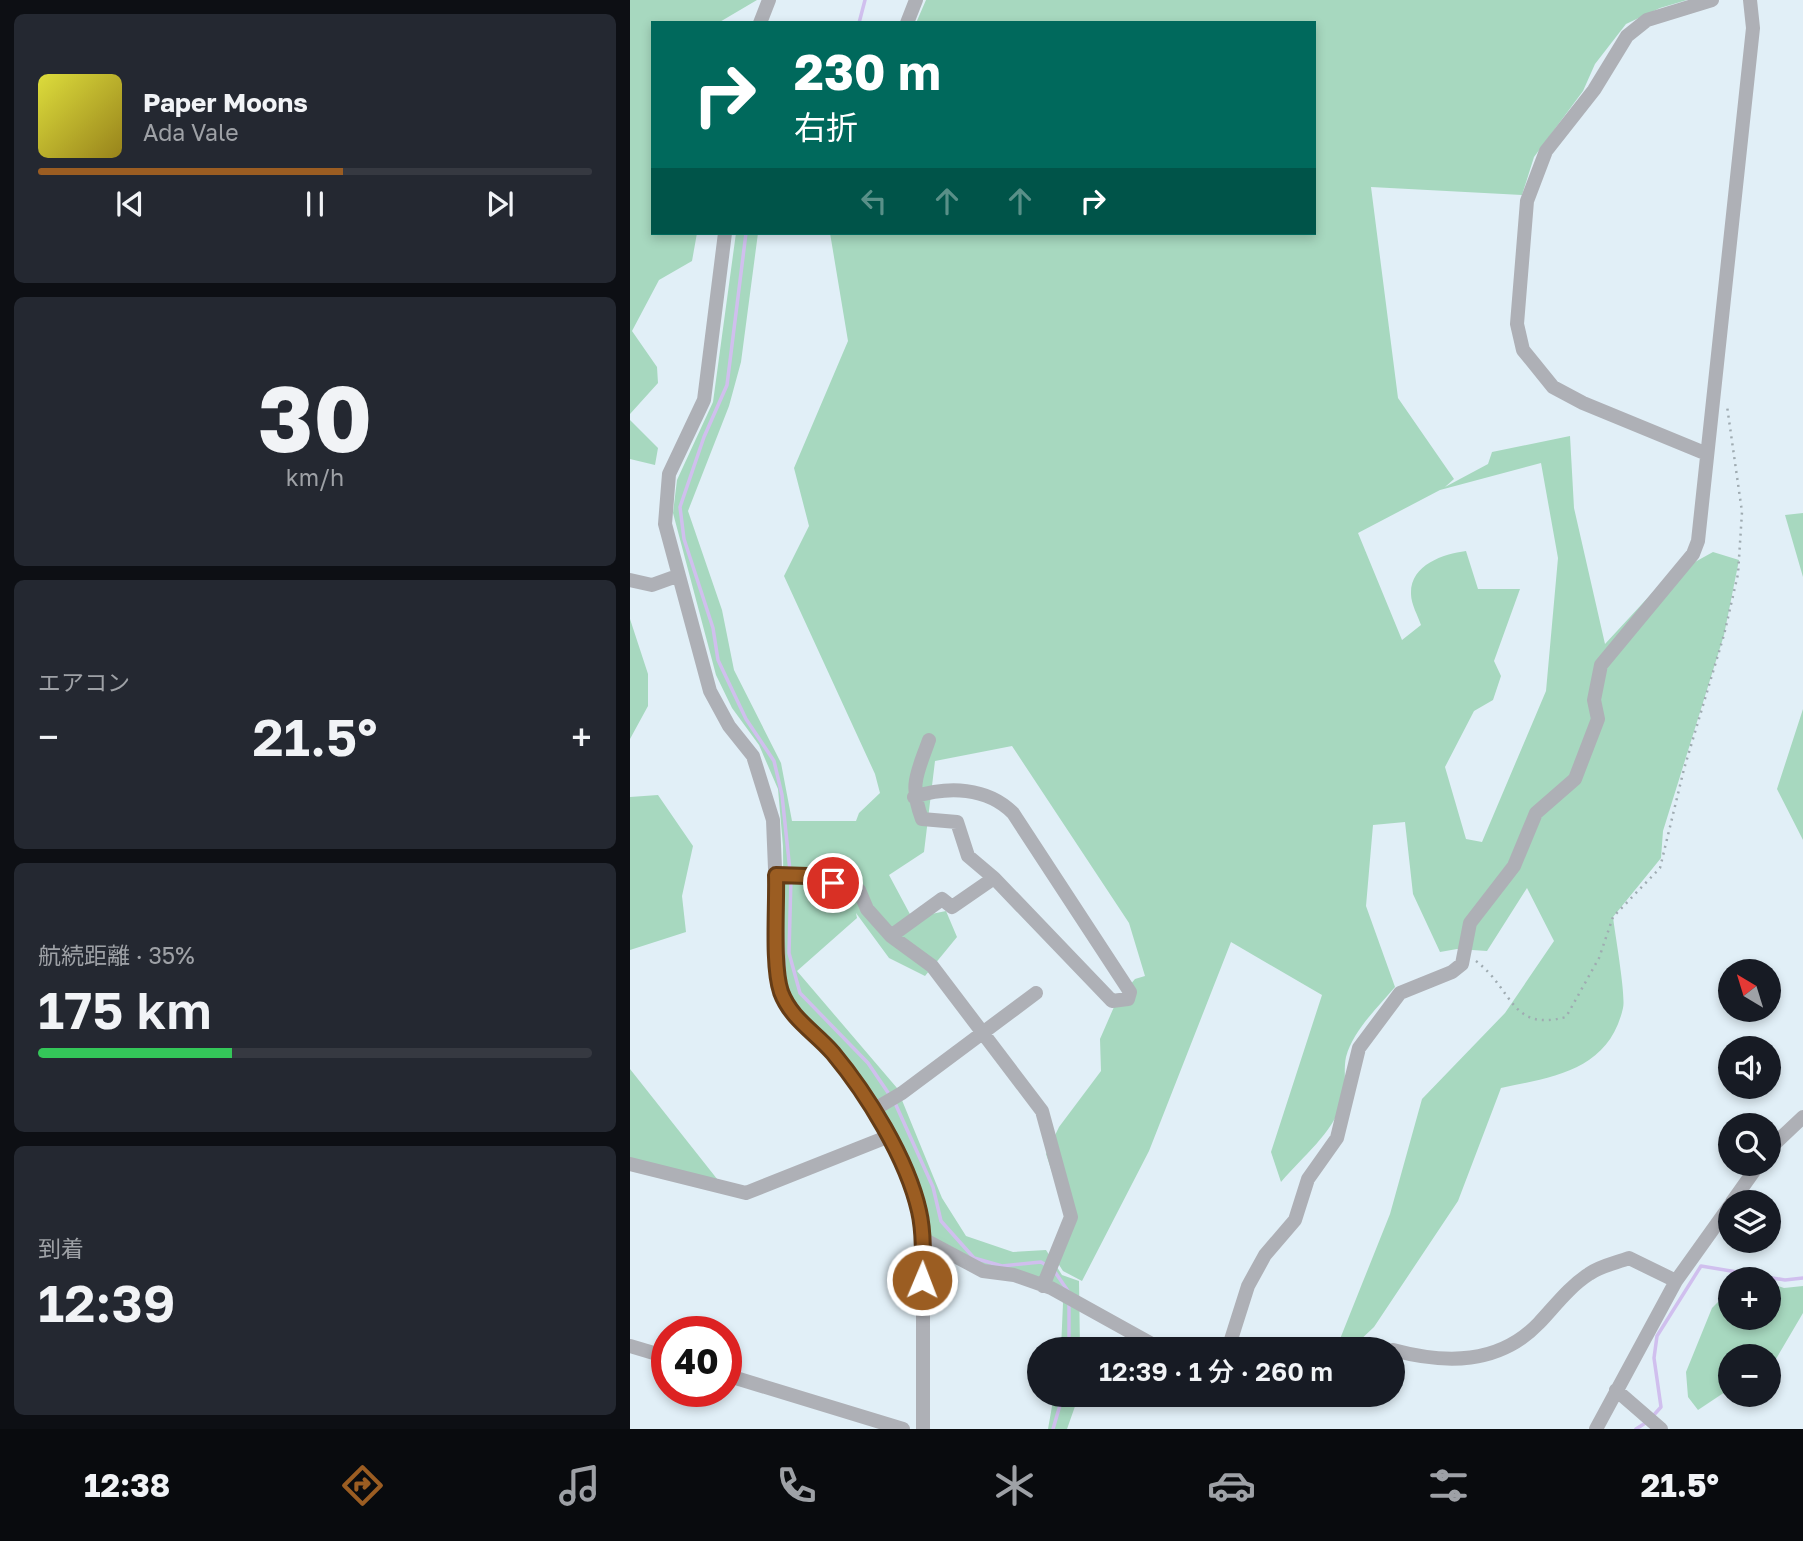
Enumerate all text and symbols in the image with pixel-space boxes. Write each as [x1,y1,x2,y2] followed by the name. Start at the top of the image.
[794,42,941,101] text: 230 m
[679,49,770,140] icon: right
[143,87,308,118] text: Paper Moons
[794,108,858,146] text: 右折
[143,118,239,146] text: Ada Vale
[855,182,893,220] icon: left
[928,182,966,220] icon: ahead
[1001,182,1039,220] icon: ahead
[1074,182,1112,220] icon: right
[111,185,149,223] icon: previous
[296,185,334,223] icon: pause
[481,185,519,223] icon: next
[258,363,372,472] text: 30
[286,463,344,491] text: km/h
[38,668,130,696] text: エアコン
[253,705,377,767] text: 21.5°
[38,714,59,759] text: −
[571,714,592,759] text: +
[803,853,863,913] pin
[814,864,852,902] icon: arrive
[38,941,195,969] text: 航続距離 · 35%
[1718,959,1782,1022] north arrow
[1718,959,1781,1407] map controls
[38,978,212,1040] text: 175 km
[1718,1036,1781,1099] button: sound
[1718,1113,1781,1176] button: search
[1718,1190,1781,1253] button: layers
[38,1234,84,1262] text: 到着
[885,1243,959,1317] position arrow
[1718,1267,1781,1330] button: +
[38,1271,175,1333] text: 12:39
[651,1316,742,1407] speed limit sign: 40
[1718,1344,1781,1407] button: −
[1099,1356,1333,1387] text: 12:39 · 1 分 · 260 m
[338,1461,387,1510] icon: directions
[555,1461,604,1510] icon: music
[772,1461,821,1510] icon: phone
[990,1461,1039,1510] icon: climate
[1207,1461,1256,1510] icon: car
[1424,1461,1473,1510] icon: filters
[84,1466,170,1504] text: 12:38
[1641,1466,1719,1504] text: 21.5°

